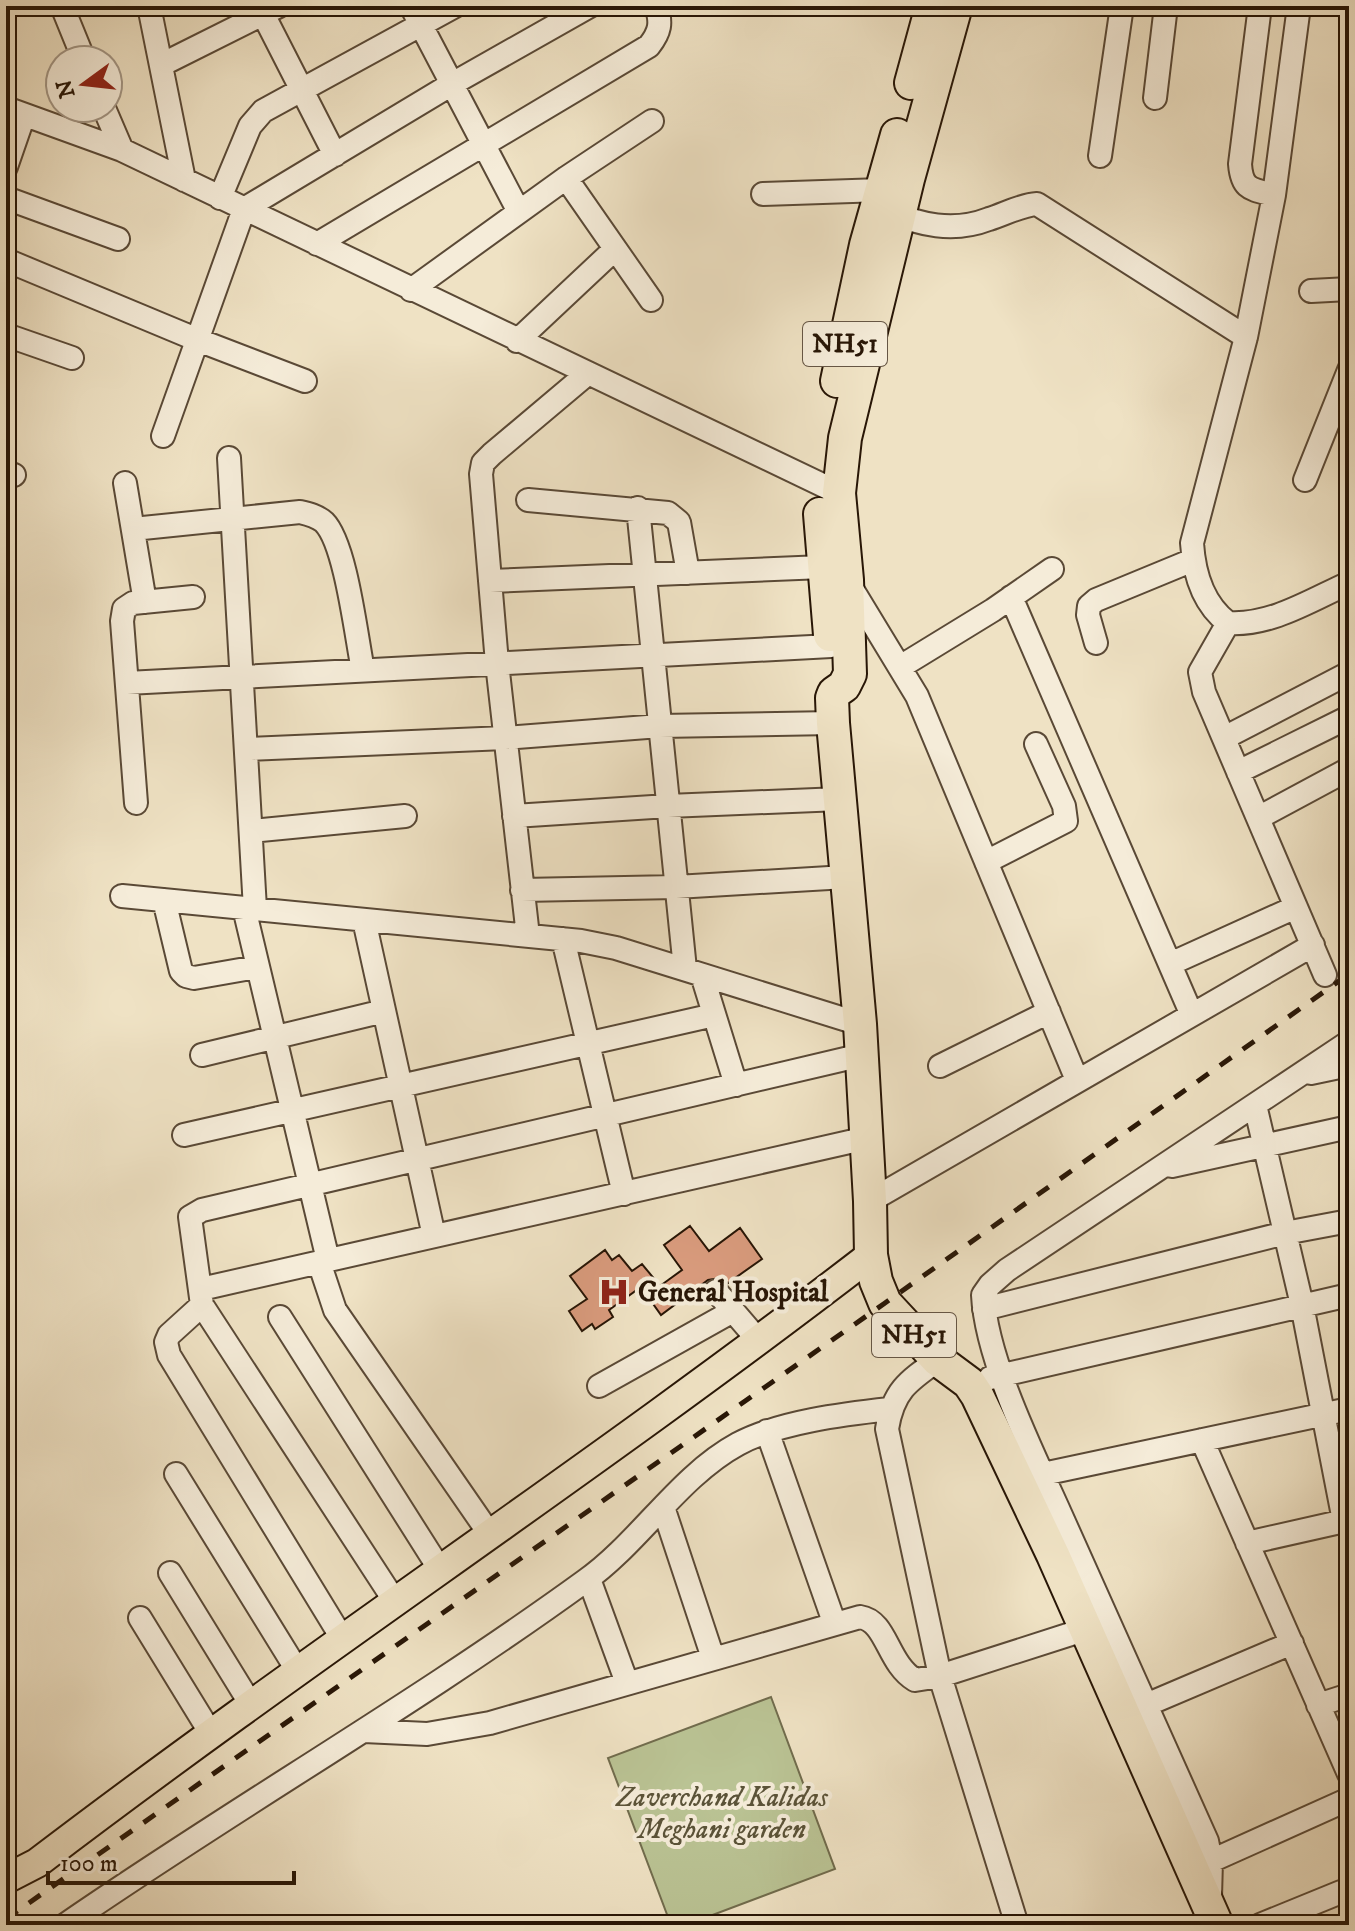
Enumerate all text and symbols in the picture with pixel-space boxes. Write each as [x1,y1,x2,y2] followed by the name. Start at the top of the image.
[44,44,124,124] north arrow
[51,77,82,101] text: N
[803,322,887,366] road number: NH51
[597,1275,631,1309] hospital icon: General Hospital
[638,1275,829,1310] place label: General Hospital
[872,1313,956,1357] road number: NH51
[614,1780,828,1847] park label: Zaverchand Kalidas Meghani garden
[48,1835,294,1885] scale bar
[60,1849,118,1879] text: 100 m

